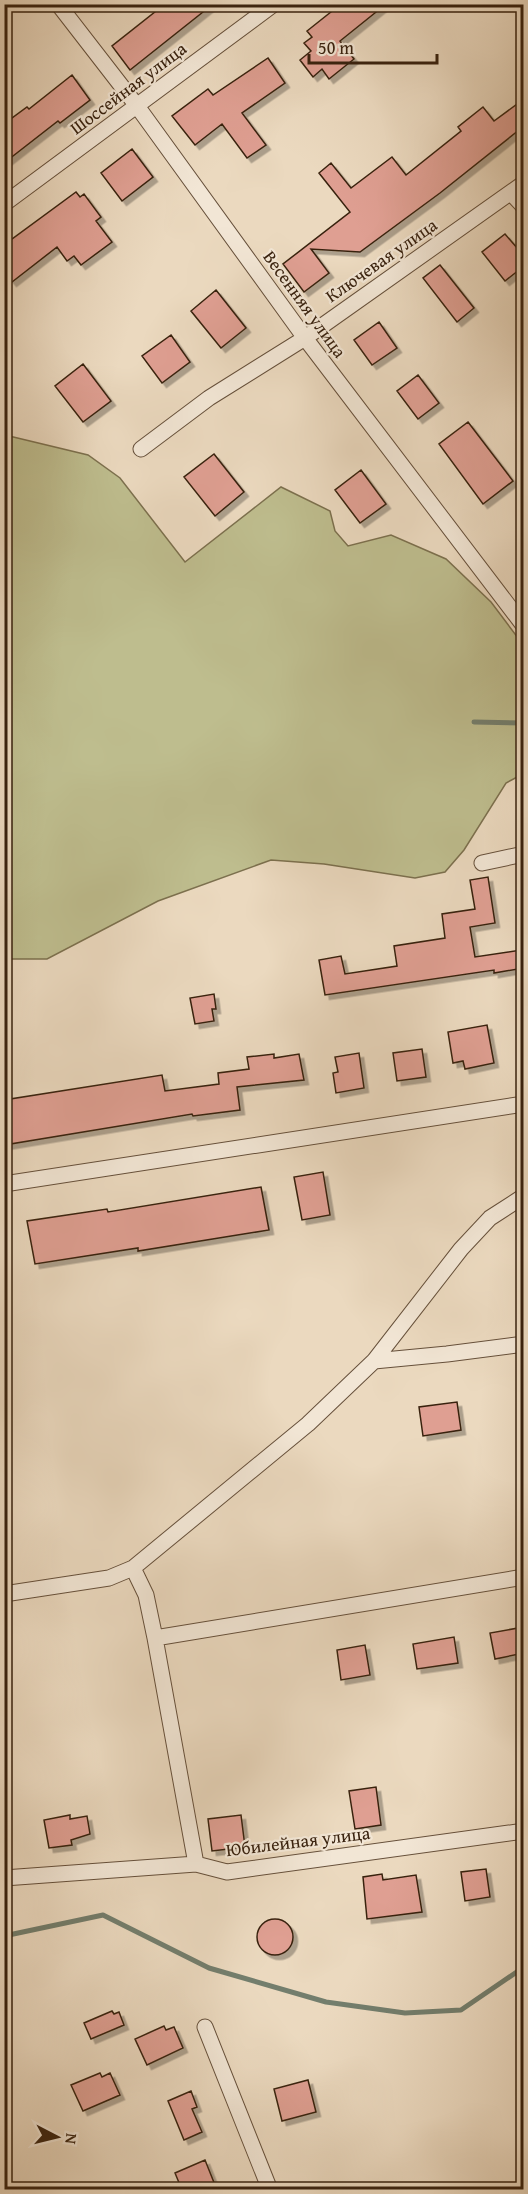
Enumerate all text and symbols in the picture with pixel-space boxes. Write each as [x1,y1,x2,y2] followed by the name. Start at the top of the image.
[309,27,436,65] scale bar
[318,34,354,61] text: 50 m
[64,35,192,141] street label: Шоссейная улица
[320,211,443,309] street label: Ключевая улица
[257,245,353,364] street label: Весенняя улица
[224,1819,372,1863] street label: Юбилейная улица
[27,2107,87,2167] north arrow
[59,2132,84,2146] text: N

